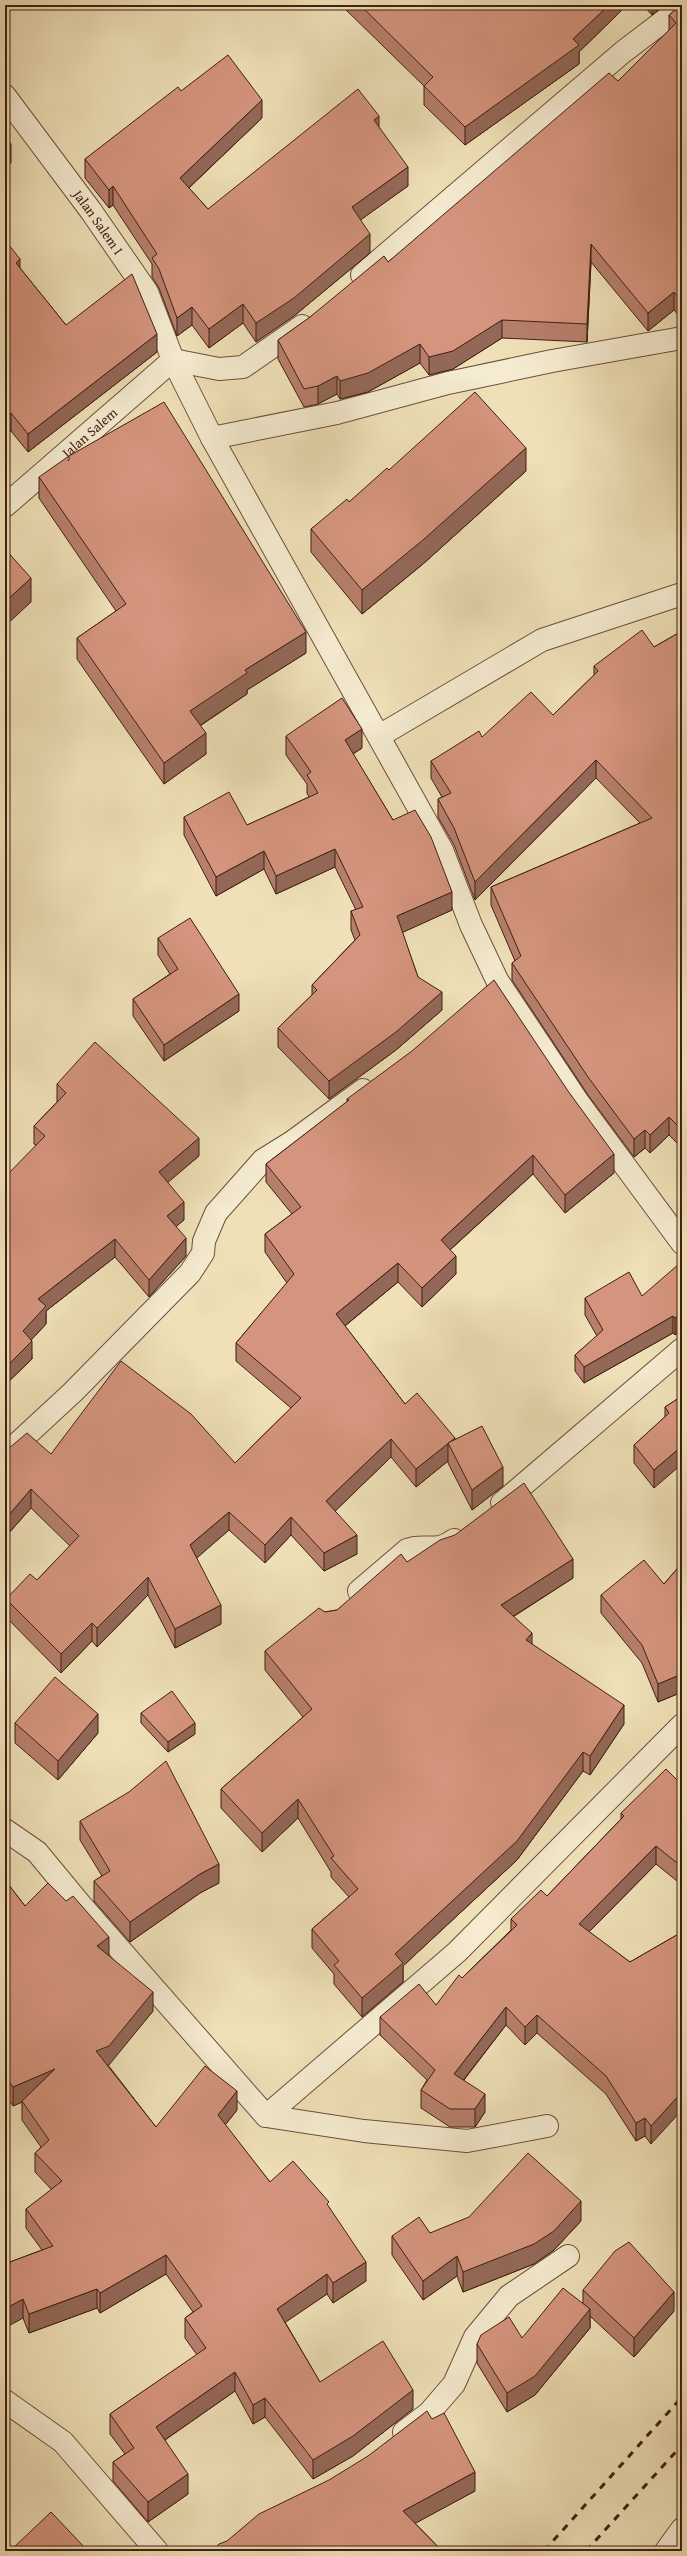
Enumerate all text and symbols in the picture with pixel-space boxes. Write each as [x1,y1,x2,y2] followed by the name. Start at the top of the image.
[67,184,128,259] street label: Jalan Salem I
[56,402,122,464] street label: Jalan Salem

